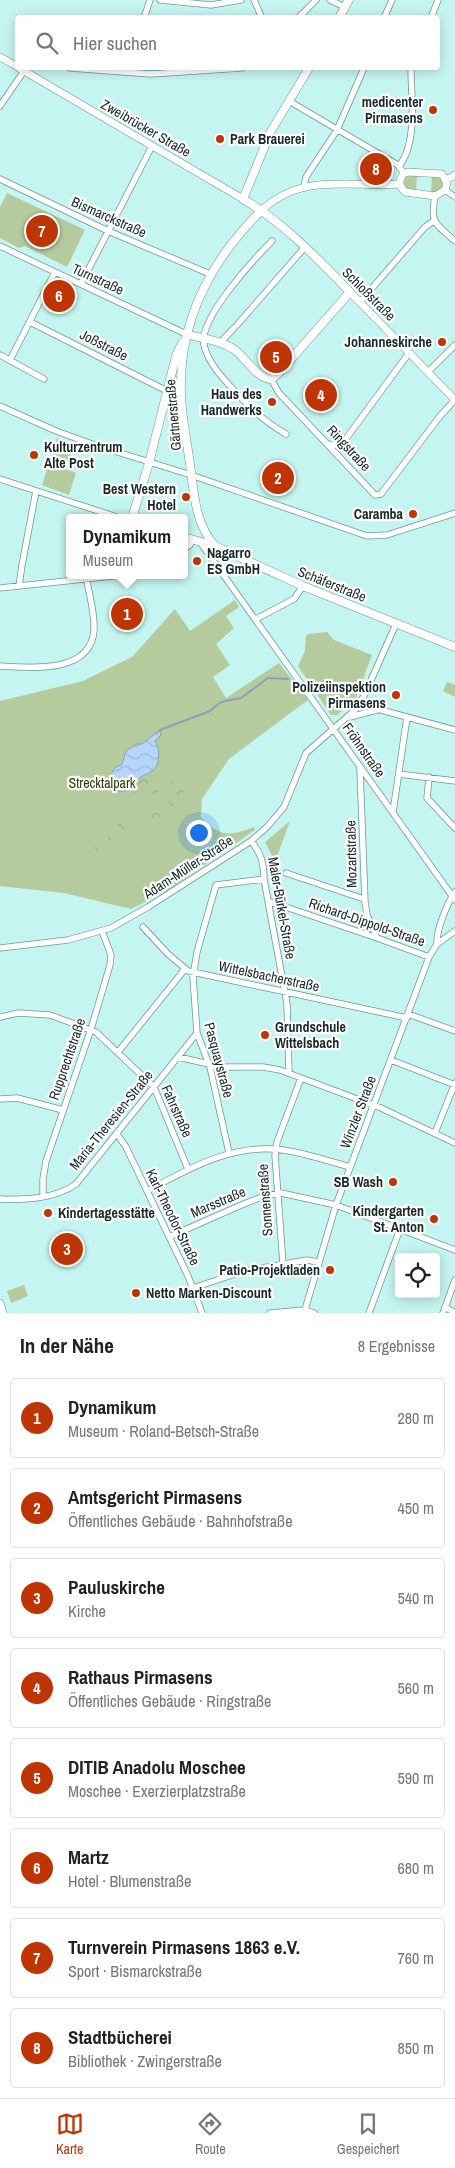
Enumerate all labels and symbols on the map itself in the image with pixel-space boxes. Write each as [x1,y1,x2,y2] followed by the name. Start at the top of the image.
[362,93,424,127] place label: medicenter Pirmasens
[98,95,194,161] street label: Zweibrücker Straße
[427,104,439,116] marker: medicenter Pirmasens
[230,130,305,148] place label: Park Brauerei
[214,133,226,145] marker: Park Brauerei
[360,150,392,188] pin: 8
[69,192,149,242] street label: Bismarckstraße
[26,212,58,250] pin: 7
[69,259,127,299] street label: Turnstraße
[339,264,399,324] street label: Schloßstraße
[43,277,75,315] pin: 6
[77,325,131,365] street label: Joßstraße
[345,333,432,351] place label: Johanneskirche
[436,336,448,348] marker: Johanneskirche
[260,338,292,376] pin: 5
[305,376,337,414] pin: 4
[161,379,185,451] street label: Gärtnerstraße
[201,385,262,419] place label: Haus des Handwerks
[266,396,278,408] marker: Haus des Handwerks
[323,421,375,475] street label: Ringstraße
[44,438,122,472] place label: Kulturzentrum Alte Post
[28,449,40,461] marker: Kulturzentrum Alte Post
[262,459,294,497] pin: 2
[103,480,176,514] place label: Best Western Hotel
[180,491,192,503] marker: Best Western Hotel
[354,505,404,523] place label: Caramba
[407,508,419,520] marker: Caramba
[207,544,260,578] place label: Nagarro ES GmbH
[191,555,203,567] marker: Nagarro ES GmbH
[295,562,369,606] street label: Schäferstraße
[111,595,143,633] pin: 1
[292,678,386,712] place label: Polizeiinspektion Pirmasens
[390,689,402,701] marker: Polizeiinspektion Pirmasens
[339,719,389,781] street label: Fröhnstraße
[69,774,136,792] park label: Strecktalpark
[186,820,212,846] your location
[341,820,361,888] street label: Mozartstraße
[139,831,236,903] street label: Adam-Müller-Straße
[264,856,300,960] street label: Maler-Bürkel-Straße
[306,894,428,950] street label: Richard-Dippold-Straße
[217,957,321,995] street label: Wittelsbacherstraße
[45,1016,89,1102] street label: Rupprechtstraße
[275,1018,346,1052] place label: Grundschule Wittelsbach
[200,1020,238,1100] street label: Pasquaystraße
[259,1029,271,1041] marker: Grundschule Wittelsbach
[65,1066,157,1174] street label: Maria-Theresien-Straße
[336,1073,380,1151] street label: Winzler Straße
[157,1082,197,1140] street label: Fahrstraße
[254,1163,276,1237] street label: Sonnenstraße
[142,1166,204,1268] street label: Karl-Theodor-Straße
[334,1173,383,1191] place label: SB Wash
[387,1176,399,1188] marker: SB Wash
[188,1182,248,1222] street label: Marsstraße
[353,1202,424,1236] place label: Kindergarten St. Anton
[58,1204,155,1222] place label: Kindertagesstätte
[42,1207,54,1219] marker: Kindertagesstätte
[428,1213,440,1225] marker: Kindergarten St. Anton
[51,1230,83,1268] pin: 3
[219,1261,320,1279] place label: Patio-Projektladen
[324,1264,336,1276] marker: Patio-Projektladen
[146,1284,272,1302] place label: Netto Marken-Discount
[130,1287,142,1299] marker: Netto Marken-Discount

